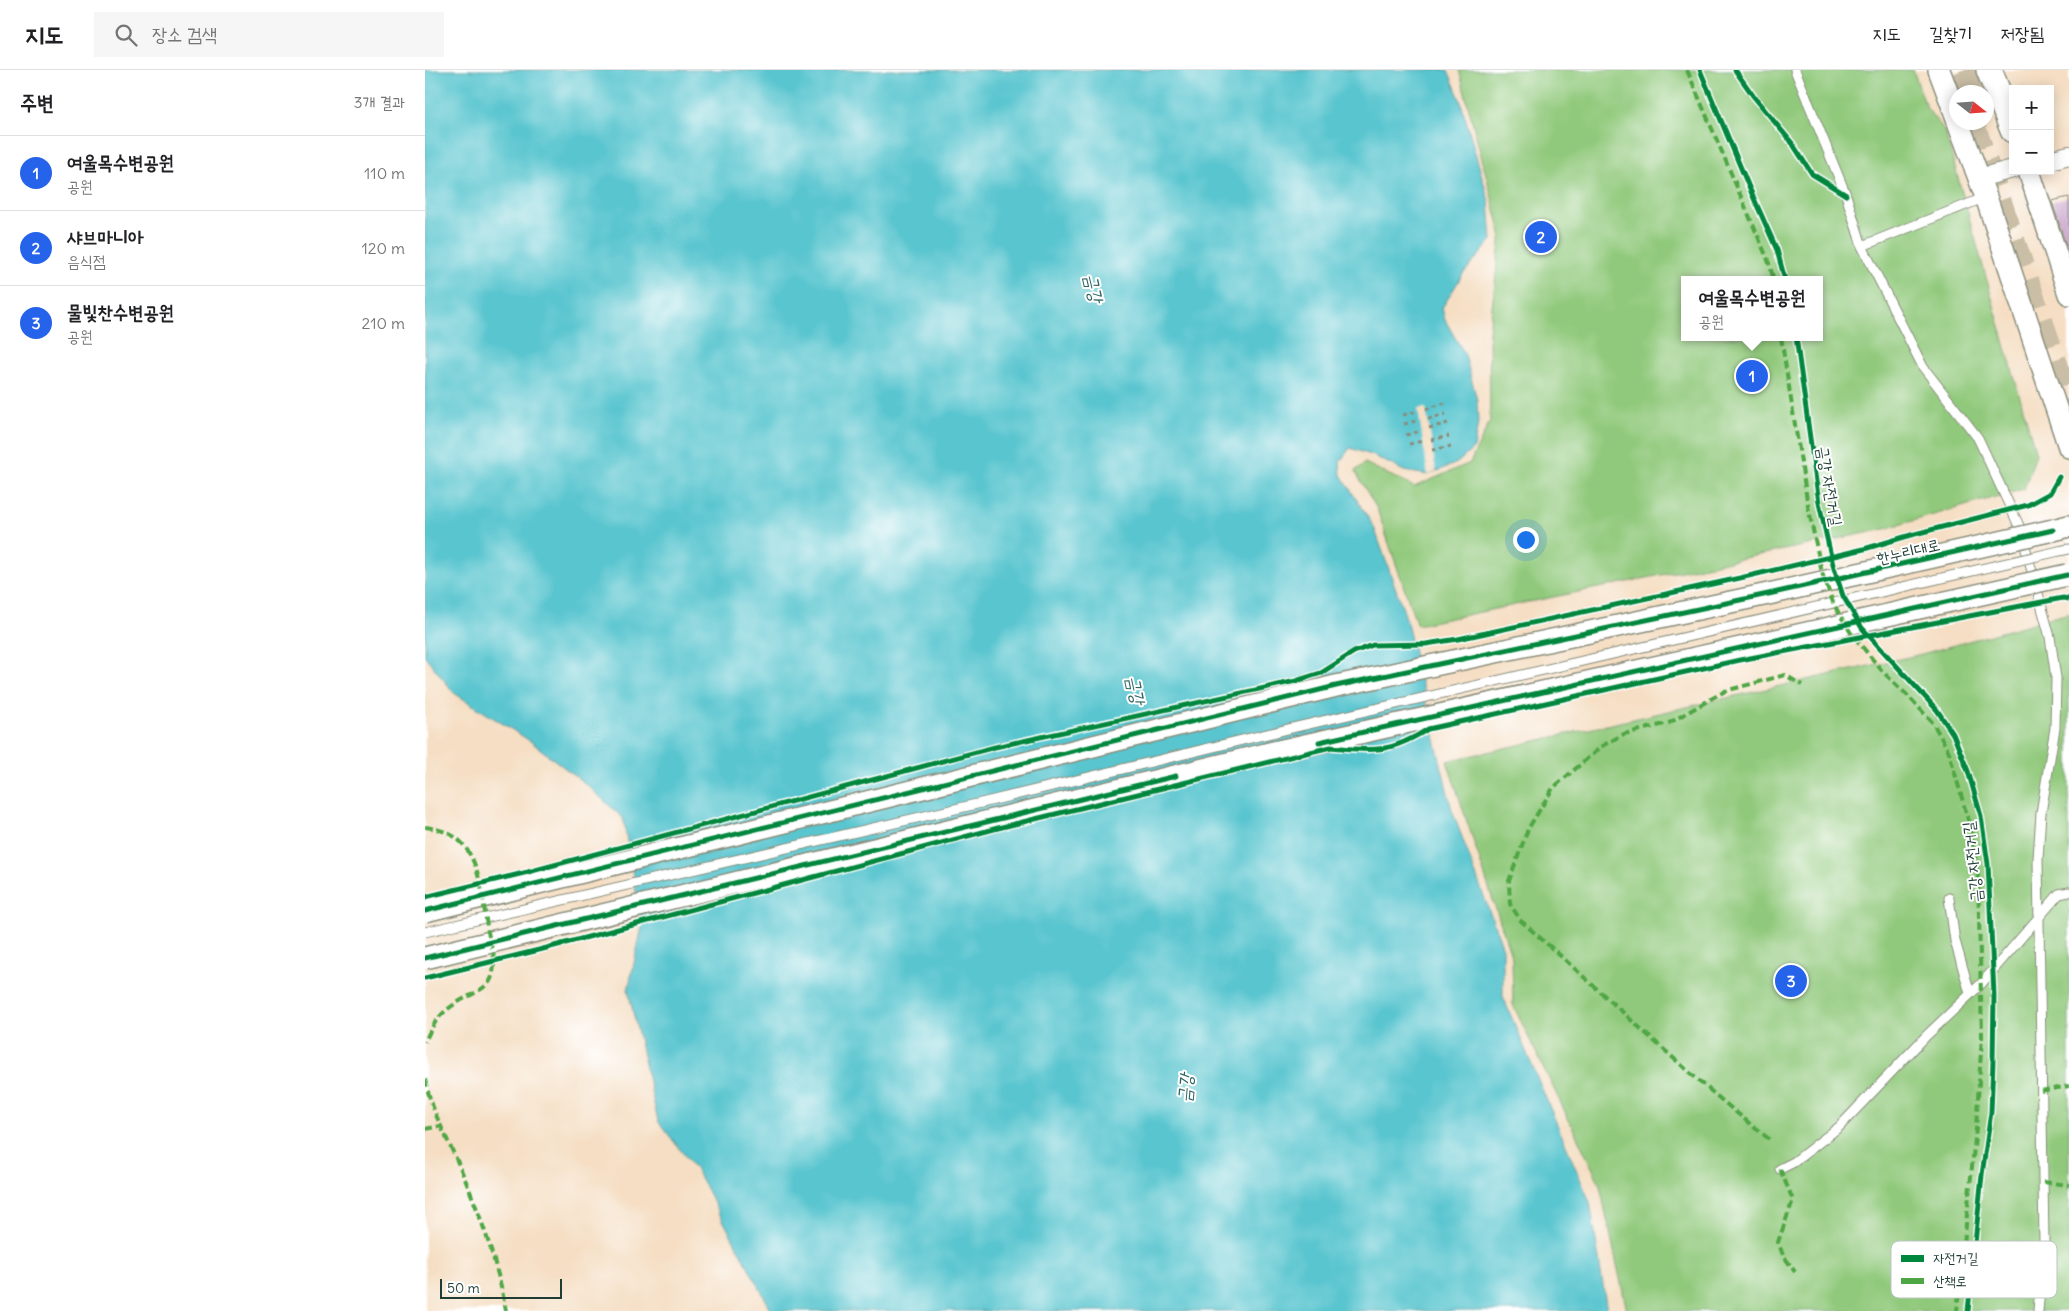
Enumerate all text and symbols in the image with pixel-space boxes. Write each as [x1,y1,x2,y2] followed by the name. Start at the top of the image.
[94,12,444,57] search box
[25,19,64,49] text: 지도
[112,21,140,49] icon: search
[152,22,217,46] text: 장소 검색
[1872,22,1901,45] text: 지도
[1929,22,1973,45] text: 길찾기
[2001,22,2044,45] text: 저장됨
[1949,85,1994,130] north arrow
[2009,85,2054,175] map controls
[2009,85,2054,130] button: +
[20,89,54,116] text: 주변
[353,92,405,112] text: 3개 결과
[2009,130,2054,175] button: −
[67,150,174,174] text: 여울목수변공원
[33,163,39,183] text: 1
[364,163,405,183] text: 110 m
[67,176,93,196] text: 공원
[1525,218,1557,256] pin: 2
[67,225,143,249] text: 샤브마니아
[32,238,40,258] text: 2
[362,238,405,258] text: 120 m
[67,251,106,271] text: 음식점
[1080,271,1109,307] water label: 금강
[1681,276,1823,341] popup
[1698,285,1806,309] text: 여울목수변공원
[67,300,174,324] text: 물빛찬수변공원
[1698,311,1724,331] text: 공원
[31,313,41,333] text: 3
[362,313,405,333] text: 210 m
[67,326,93,346] text: 공원
[1736,357,1768,395] pin: 1
[1813,444,1847,528] street label: 금강 자전거길
[1513,527,1539,553] your location
[1874,534,1942,568] street label: 한누리대로
[1122,673,1151,709] water label: 금강
[1958,821,1986,903] street label: 금강 자전거길
[1775,962,1807,1000] pin: 3
[1172,1070,1198,1103] water label: 금강
[1891,1241,2057,1298] legend
[1933,1249,1979,1267] text: 자전거길
[1933,1272,1967,1290] text: 산책로
[440,1276,563,1299] scale bar
[447,1279,480,1297] text: 50 m

